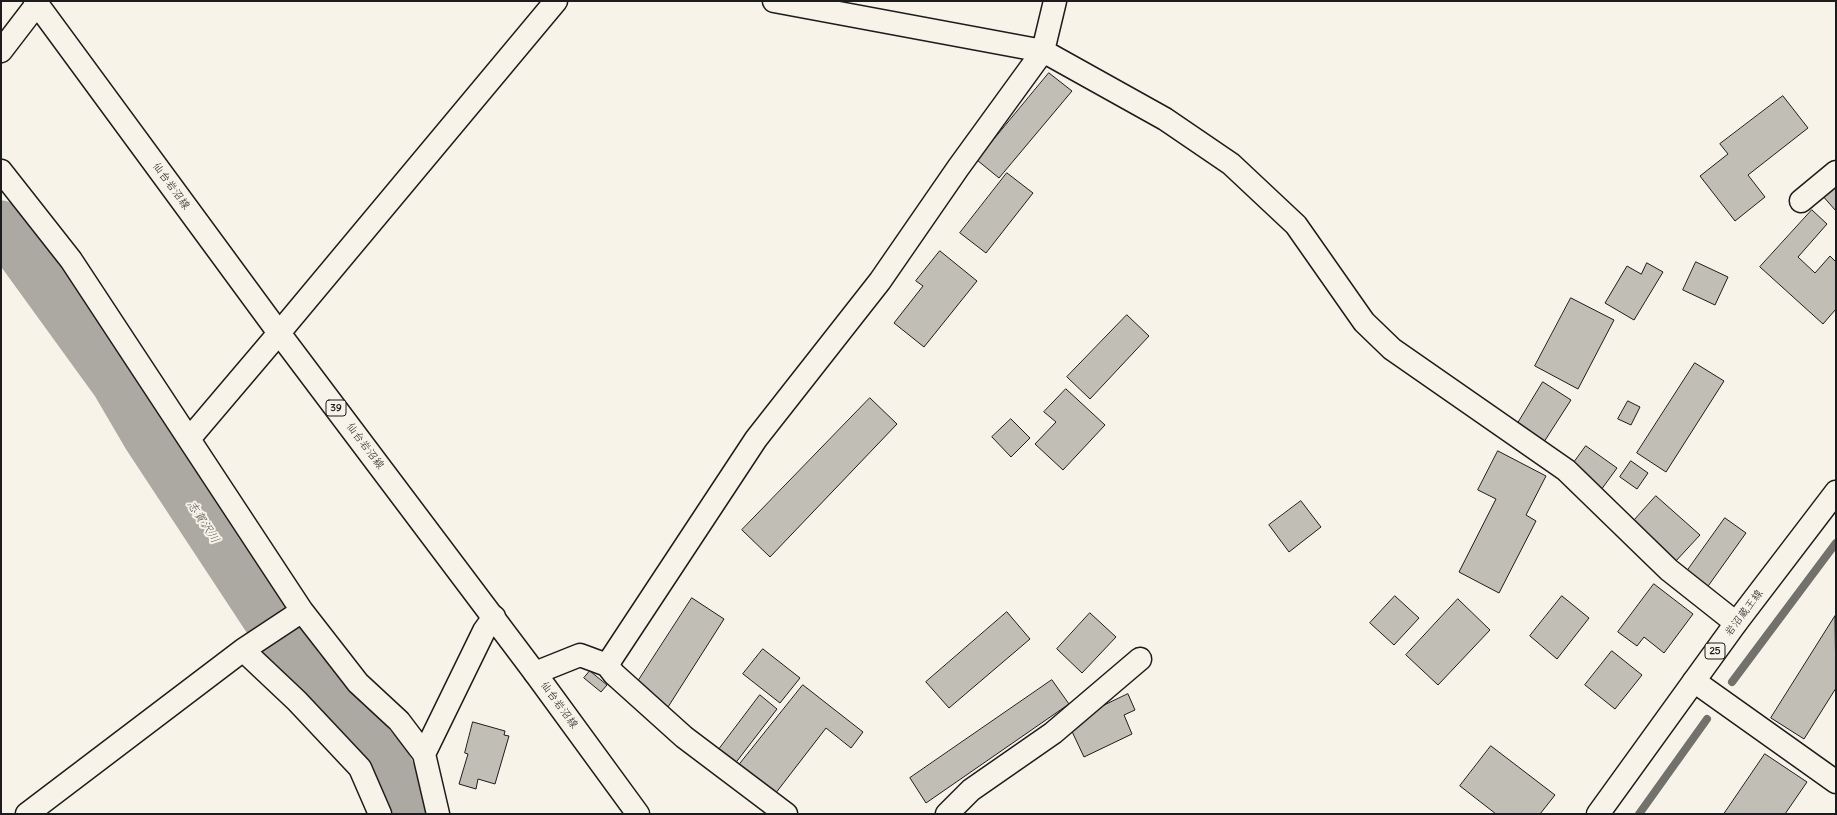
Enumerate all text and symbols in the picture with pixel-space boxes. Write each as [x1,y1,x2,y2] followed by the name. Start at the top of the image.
[149,160,193,212] street label: 仙台岩沼線
[326,400,346,416] road number: 39
[343,420,387,472] street label: 仙台岩沼線
[184,498,222,546] water label: 志賀沢川
[1722,587,1766,639] street label: 岩沼蔵王線
[1705,643,1725,659] road number: 25
[537,679,581,731] street label: 仙台岩沼線

